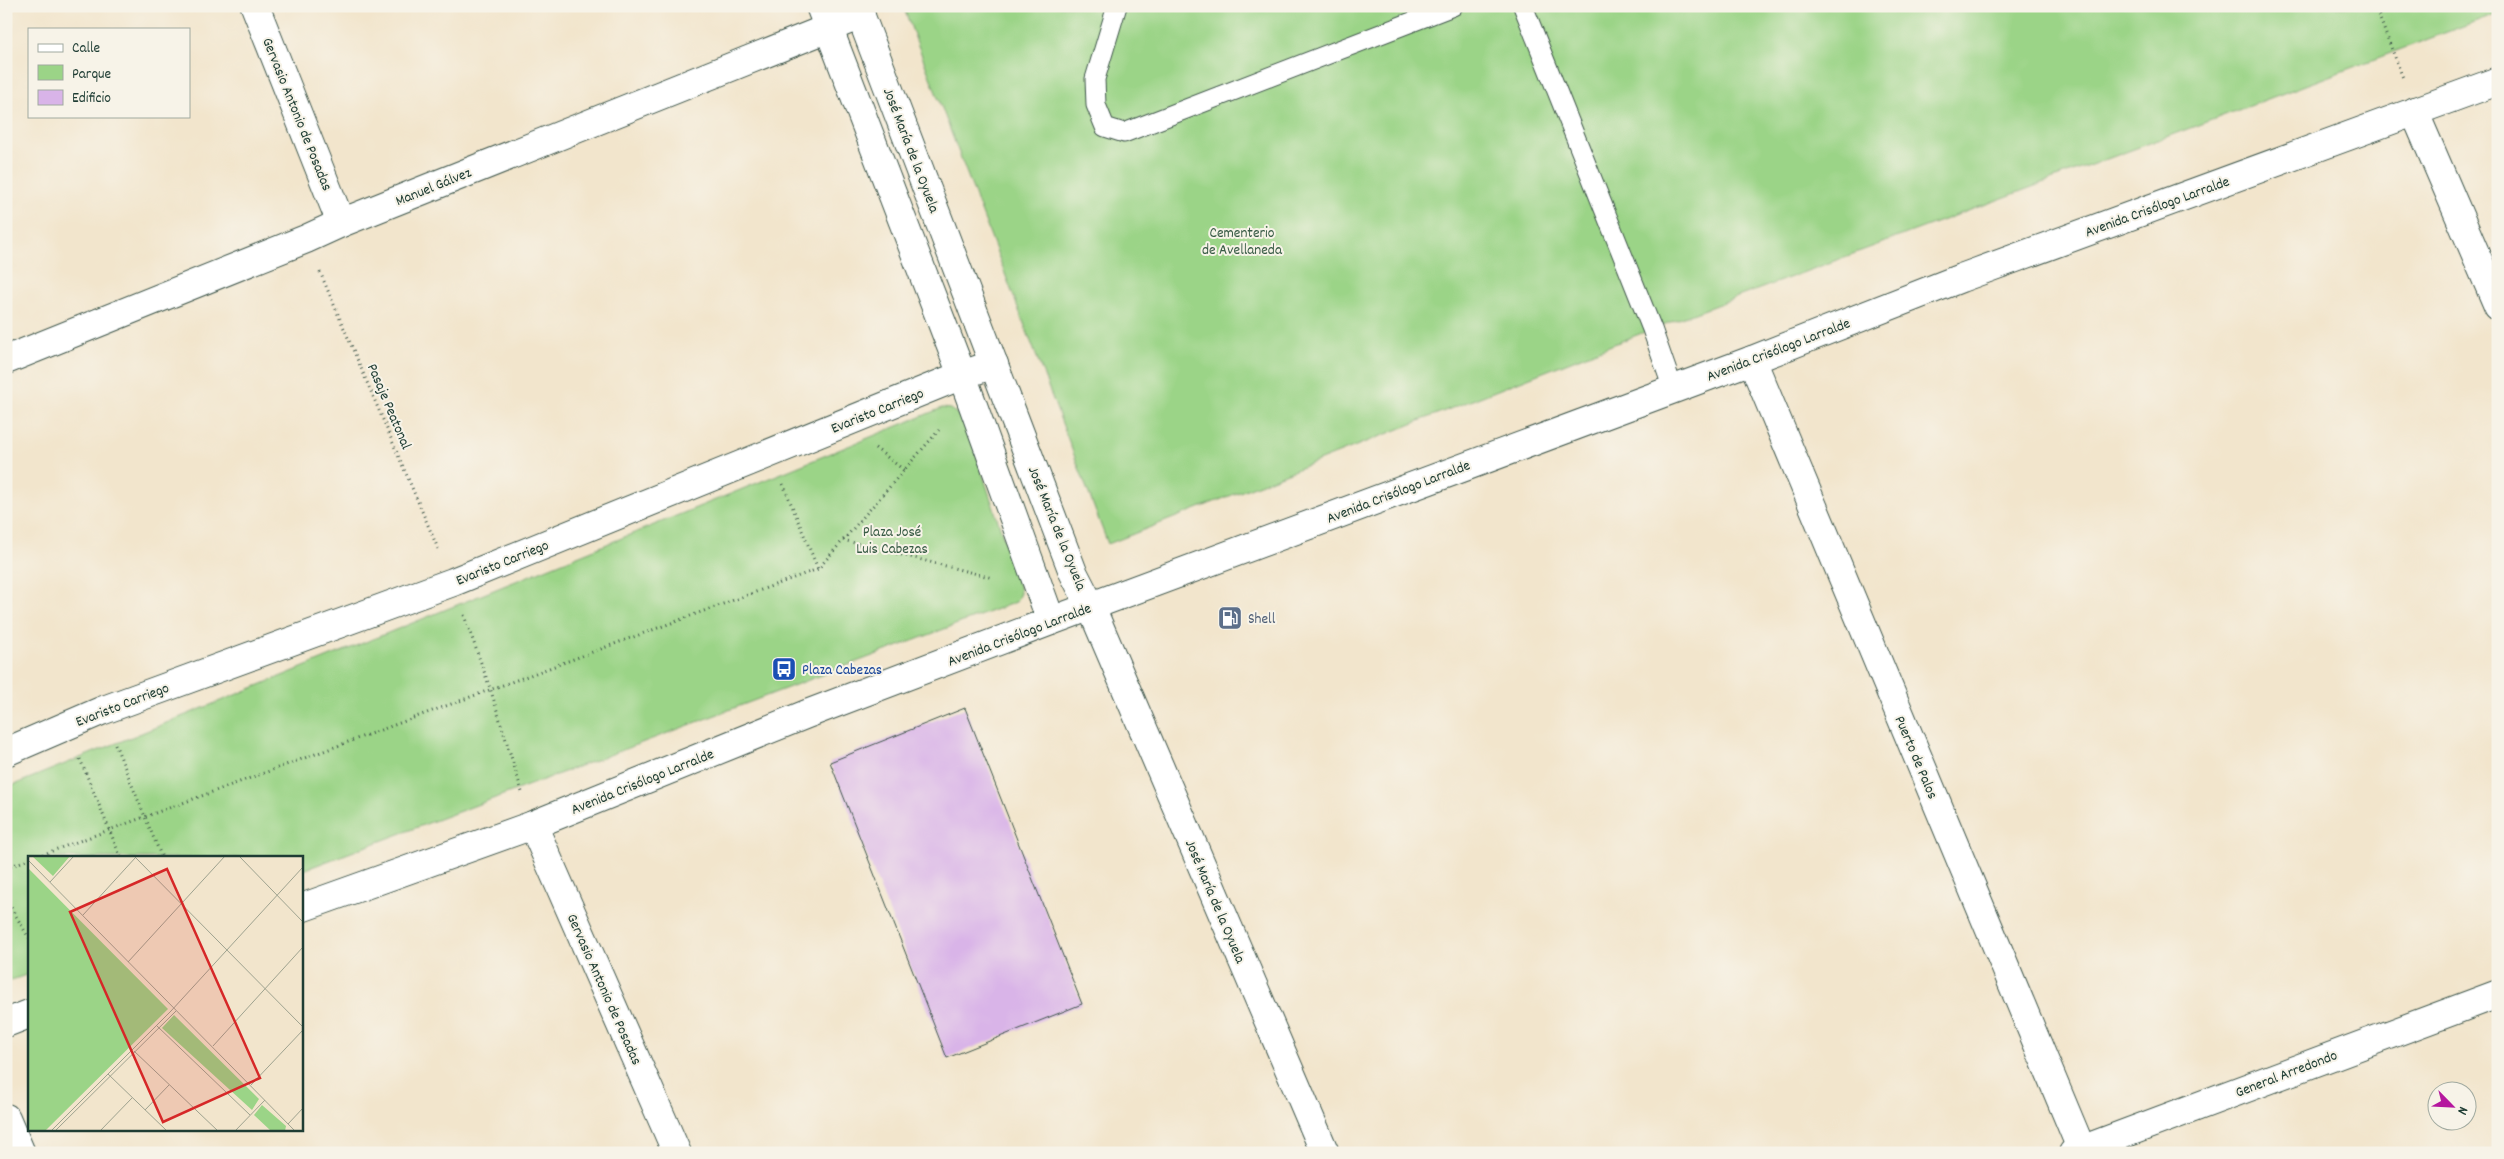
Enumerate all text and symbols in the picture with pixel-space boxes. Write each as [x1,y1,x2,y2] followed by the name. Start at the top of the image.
[28,28,190,118] legend
[255,35,337,195] street label: Gervasio Antonio de Posadas
[72,38,101,60] text: Calle
[72,64,112,86] text: Parque
[876,85,944,217] street label: José María de la Oyuela
[72,88,111,110] text: Edificio
[393,163,475,213] street label: Manuel Gálvez
[2082,171,2233,244] street label: Avenida Crisólogo Larralde
[1202,223,1283,262] park label: Cementerio de Avellaneda
[1704,313,1854,388] street label: Avenida Crisólogo Larralde
[360,360,416,454] street label: Pasaje Peatonal
[828,383,928,441] street label: Evaristo Carriego
[1324,455,1474,530] street label: Avenida Crisólogo Larralde
[1021,463,1092,595] street label: José María de la Oyuela
[856,522,928,561] park label: Plaza José Luis Cabezas
[453,535,553,593] street label: Evaristo Carriego
[945,598,1095,673] street label: Avenida Crisólogo Larralde
[1217,605,1243,631] fuel station icon: Shell
[1248,609,1276,631] place label: Shell
[771,656,797,682] bus stop icon: Plaza Cabezas
[802,660,882,682] place label: Plaza Cabezas
[73,678,173,734] street label: Evaristo Carriego
[1888,713,1943,803] street label: Puerto de Palos
[568,744,718,822] street label: Avenida Crisólogo Larralde
[1178,837,1251,968] street label: José María de la Oyuela
[28,856,302,1132] inset map
[560,911,646,1069] street label: Gervasio Antonio de Posadas
[2233,1045,2341,1104] street label: General Arredondo
[2426,1082,2476,1132] north arrow
[2451,1103,2473,1118] text: N

